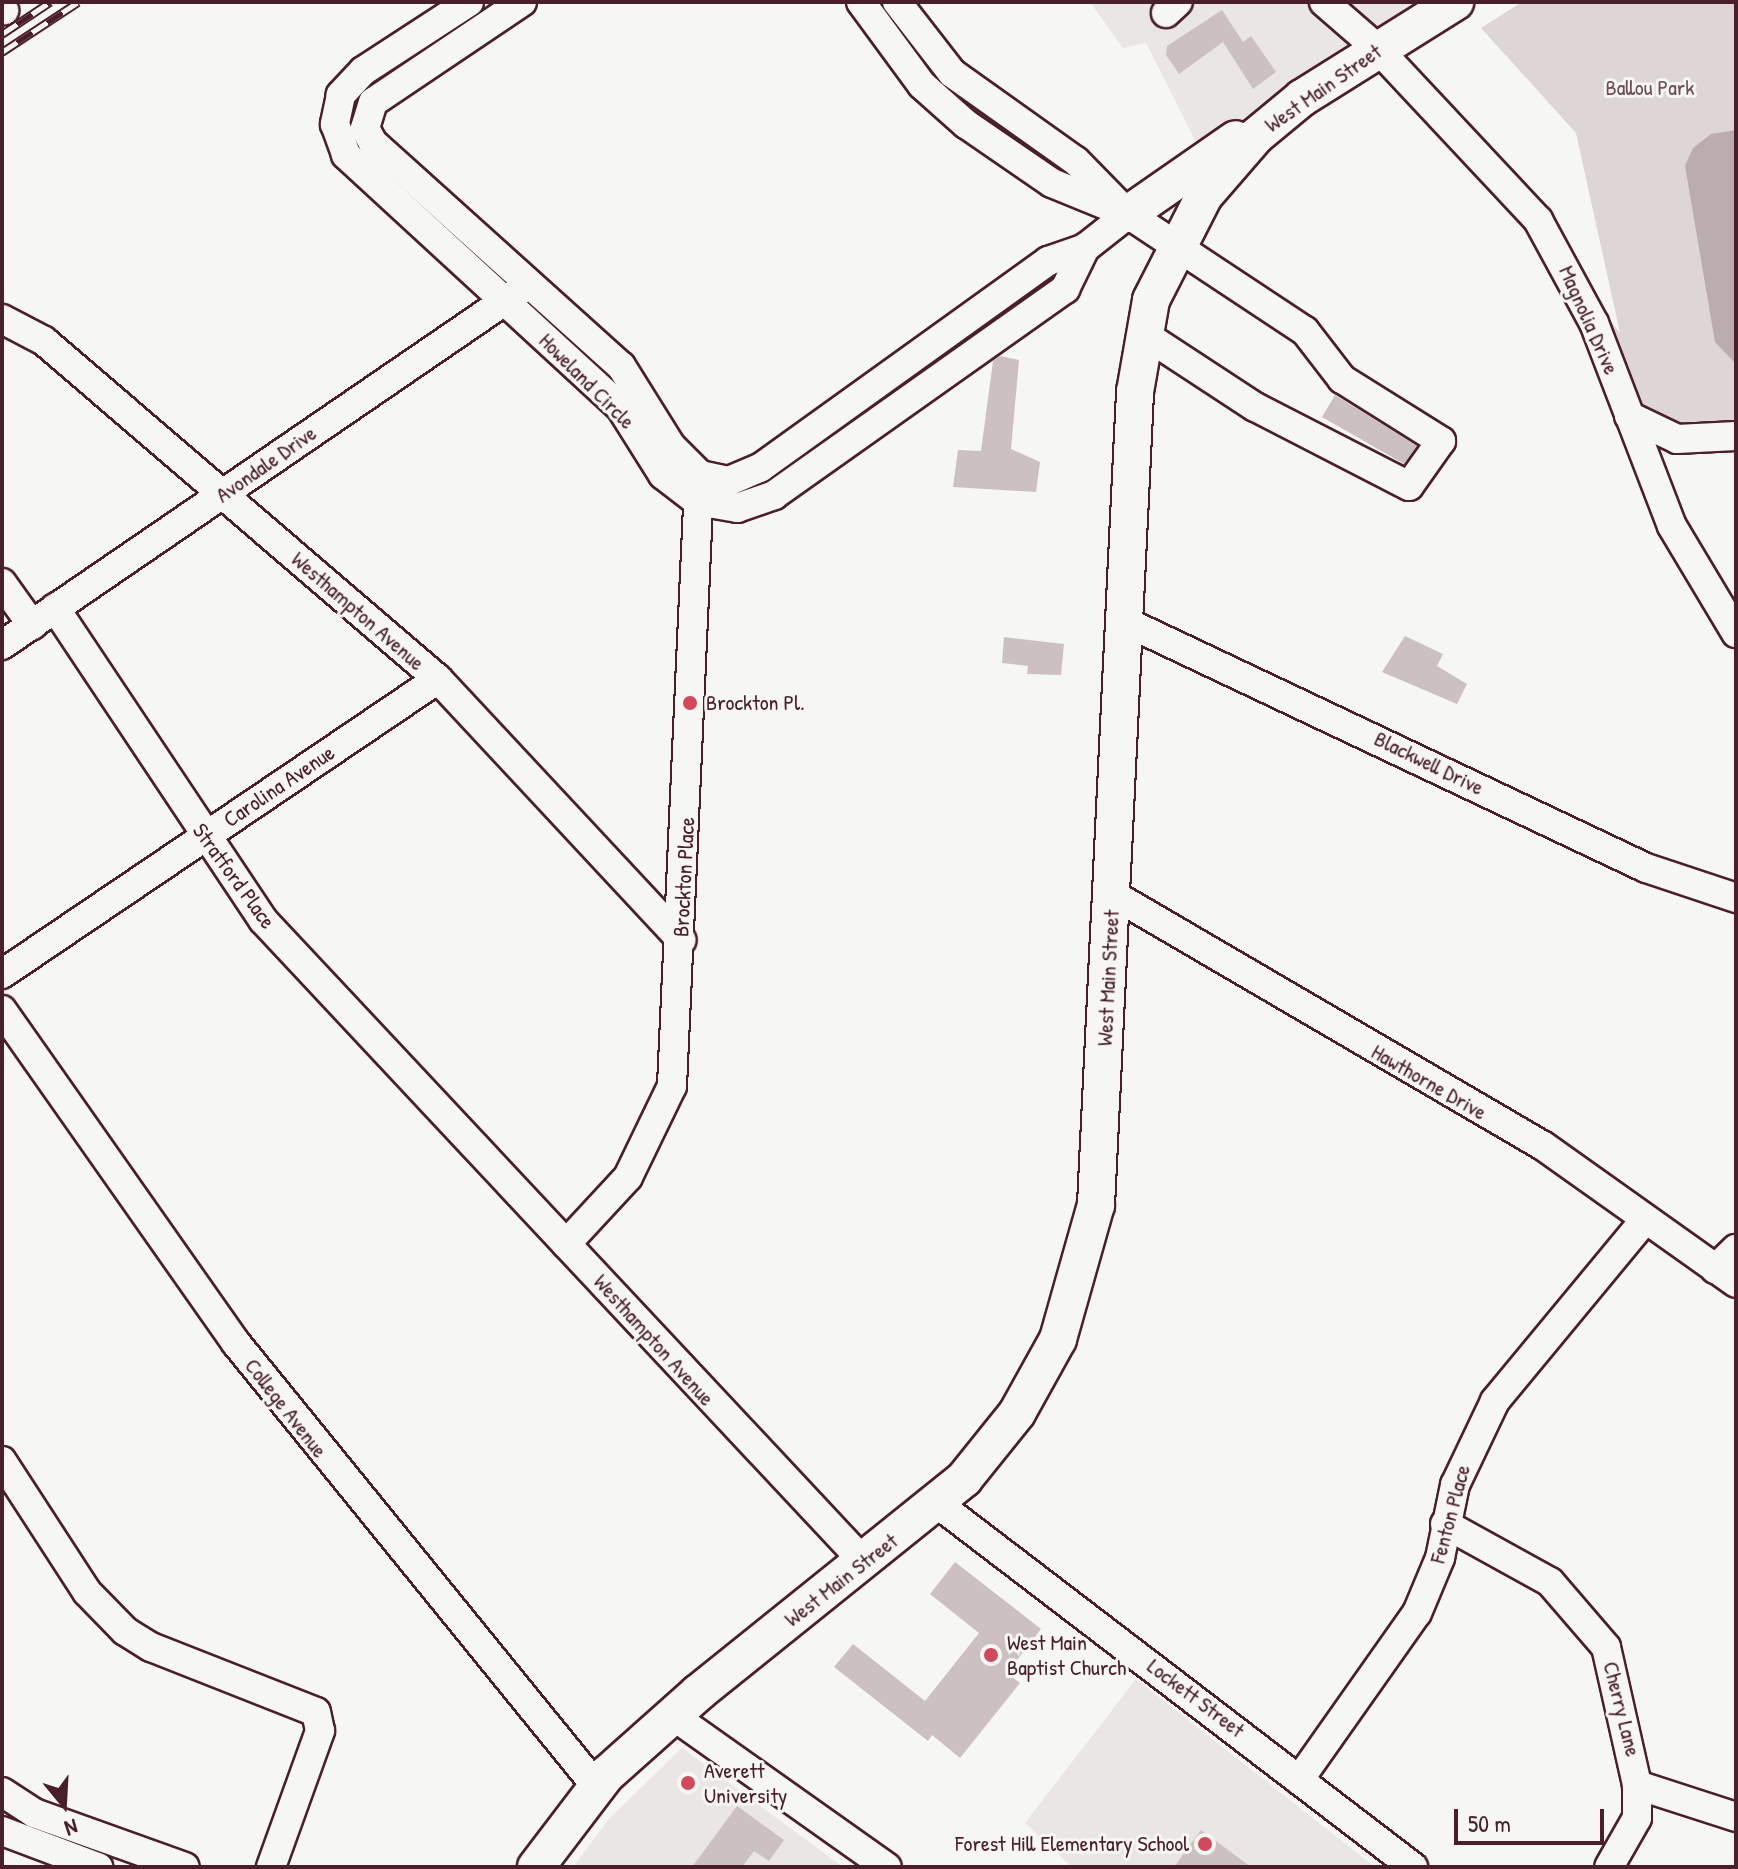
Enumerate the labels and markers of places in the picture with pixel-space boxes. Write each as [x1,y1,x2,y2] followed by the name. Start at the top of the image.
[706,690,805,716] place label: Brockton Pl.
[681,694,699,712] marker: Brockton Pl.
[1007,1629,1126,1680] place label: West Main Baptist Church
[982,1646,1000,1664] marker: West Main Baptist Church
[704,1757,787,1808] place label: Averett University
[679,1774,697,1792] marker: Averett University
[955,1831,1189,1857] place label: Forest Hill Elementary School
[1196,1835,1214,1853] marker: Forest Hill Elementary School

